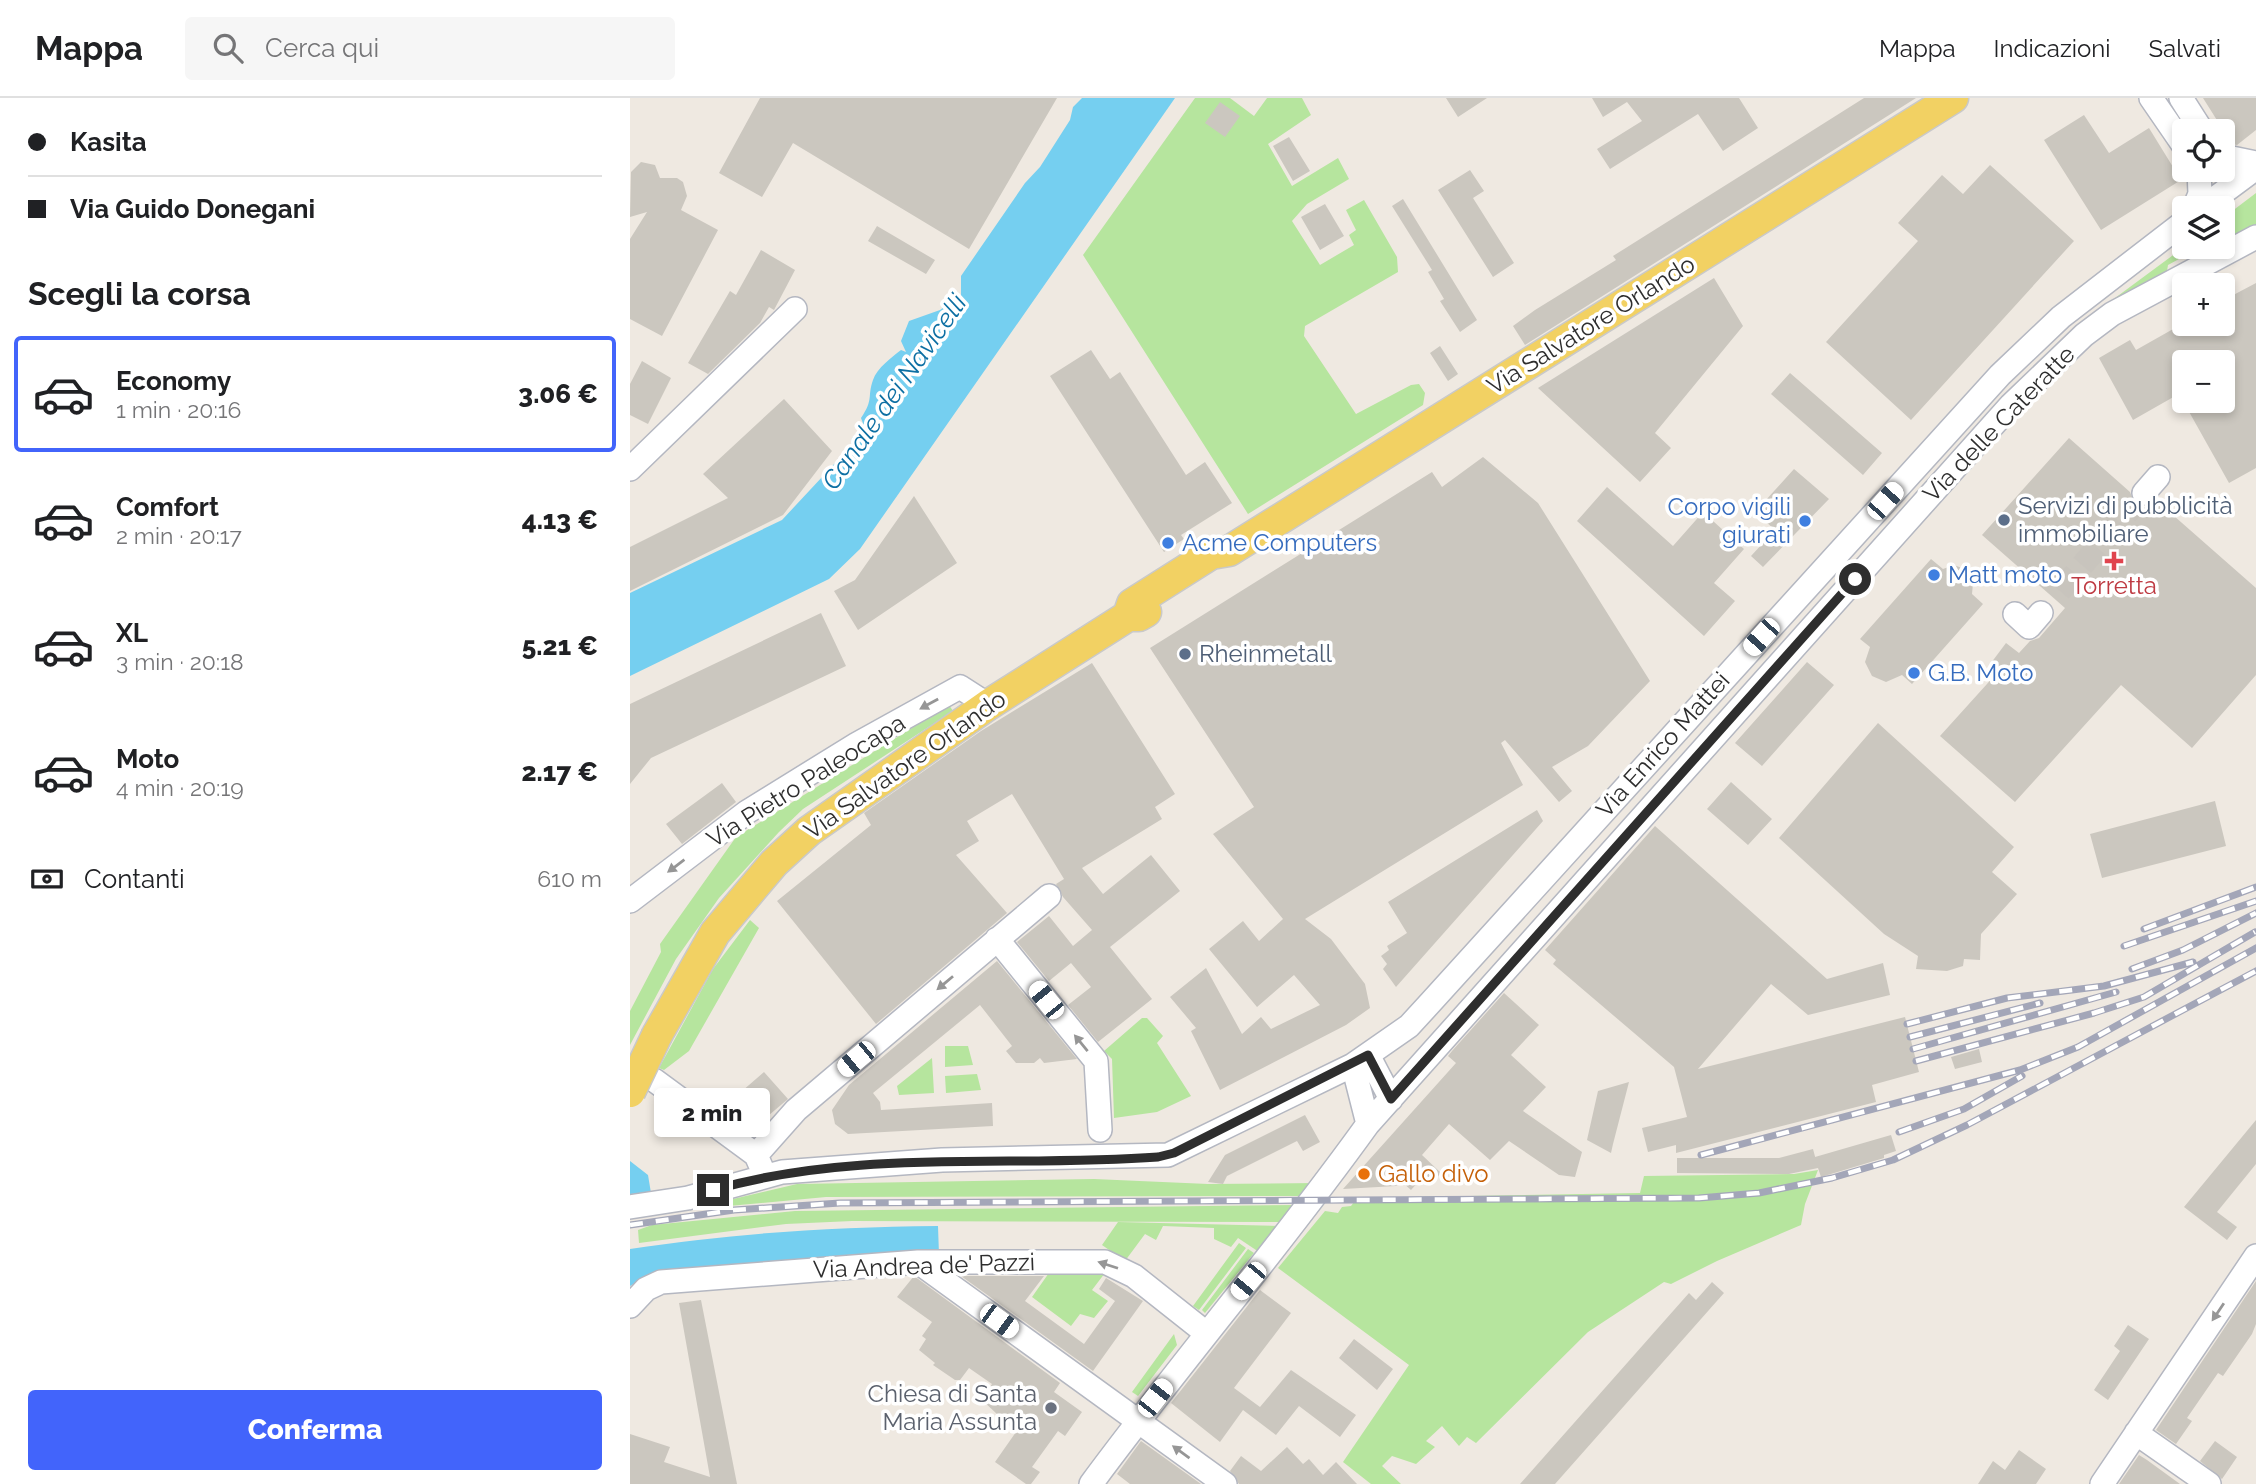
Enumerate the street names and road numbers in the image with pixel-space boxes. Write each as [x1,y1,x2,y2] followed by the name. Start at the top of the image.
[1482,249,1700,400] street label: Via Salvatore Orlando
[1917,340,2081,508] street label: Via delle Cateratte
[1590,666,1735,823] street label: Via Enrico Mattei
[798,684,1011,845] street label: Via Salvatore Orlando
[701,708,910,853] street label: Via Pietro Paleocapa
[812,1247,1036,1284] street label: Via Andrea de' Pazzi

